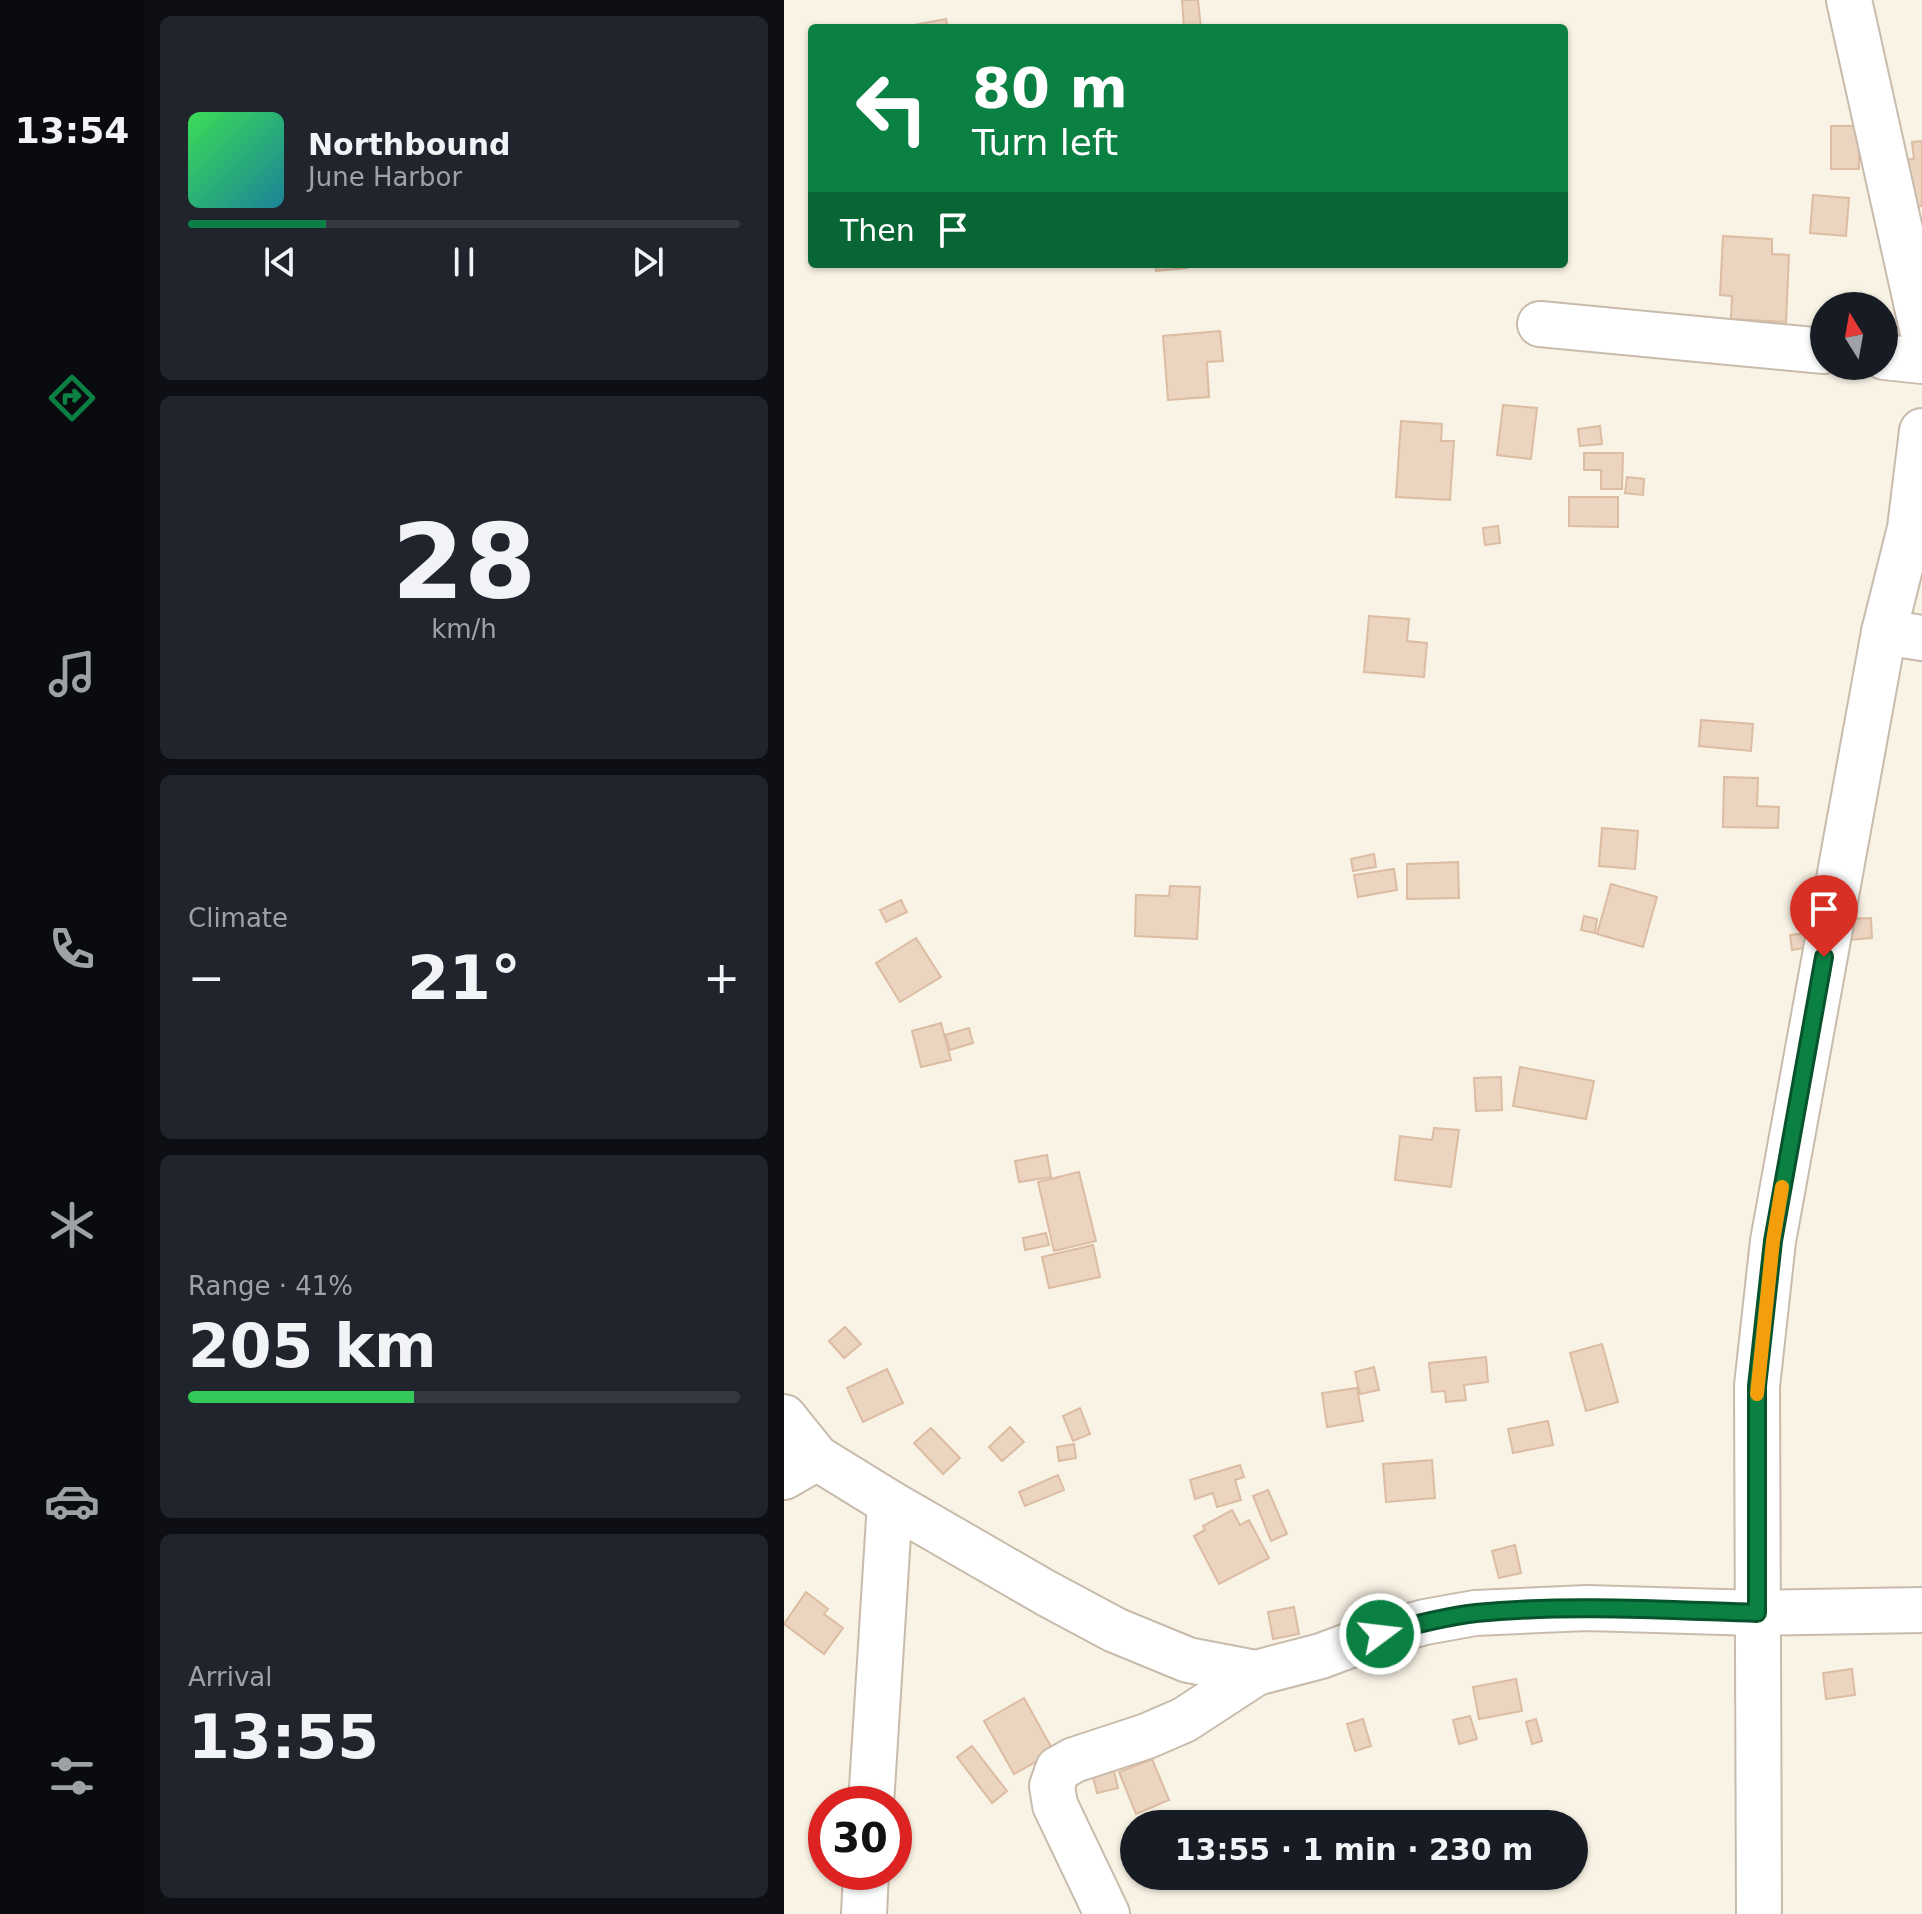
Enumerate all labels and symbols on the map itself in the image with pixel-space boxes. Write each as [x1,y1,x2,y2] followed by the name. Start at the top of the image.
[1810,292,1898,380] north arrow
[1790,875,1858,957] pin
[1338,1592,1422,1676] position arrow
[808,1786,912,1890] speed limit sign: 30

